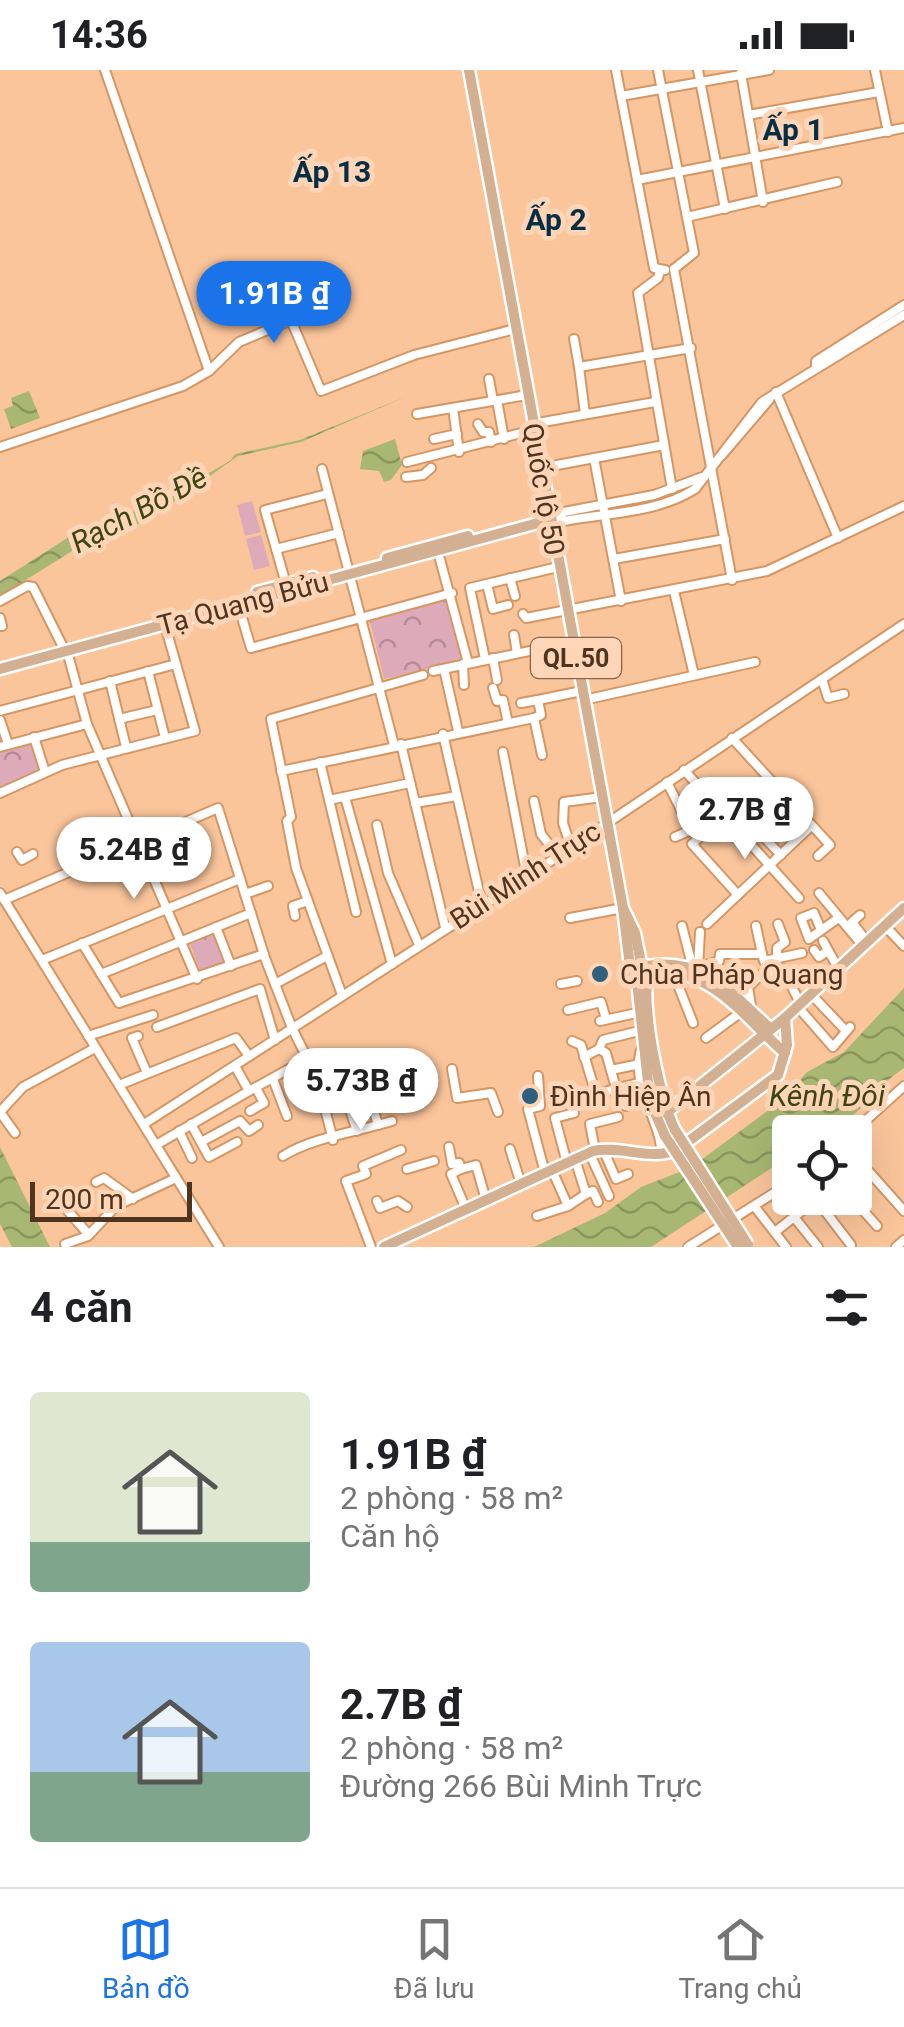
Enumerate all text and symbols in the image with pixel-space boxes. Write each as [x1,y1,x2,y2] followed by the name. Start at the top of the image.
[50,13,148,57] text: 14:36
[762,111,824,147] district label: Ấp 1
[293,153,371,189] district label: Ấp 13
[525,201,587,237] district label: Ấp 2
[182,261,366,346] pin: 1.91B ₫
[218,274,330,312] text: 1.91B ₫
[516,421,571,558] street label: Quốc lộ 50
[65,459,213,560] water label: Rạch Bồ Đề
[154,565,332,642] street label: Tạ Quang Bửu
[531,638,621,678] road number: QL.50
[664,777,826,862] pin: 2.7B ₫
[699,790,791,828] text: 2.7B ₫
[444,815,607,936] street label: Bùi Minh Trực
[42,817,226,902] pin: 5.24B ₫
[78,830,190,868] text: 5.24B ₫
[620,958,843,991] place label: Chùa Pháp Quang
[589,963,611,985] marker: Chùa Pháp Quang
[269,1048,453,1133] pin: 5.73B ₫
[305,1061,417,1099] text: 5.73B ₫
[769,1078,886,1113] water label: Kênh Đôi
[550,1080,712,1113] place label: Đình Hiệp Ân
[519,1085,541,1107] marker: Đình Hiệp Ân
[772,1115,872,1215] map controls
[772,1115,872,1215] button: locate
[30,1177,192,1222] scale bar
[45,1183,124,1216] text: 200 m
[819,1280,874,1335] icon: filters
[30,1283,132,1332] text: 4 căn
[340,1430,486,1479] text: 1.91B ₫
[110,1432,230,1552] icon: home
[340,1479,563,1517] text: 2 phòng · 58 m²
[340,1517,440,1555] text: Căn hộ
[340,1680,462,1729] text: 2.7B ₫
[110,1682,230,1802] icon: home
[340,1729,563,1767] text: 2 phòng · 58 m²
[340,1767,702,1805] text: Đường 266 Bùi Minh Trực
[102,1912,190,2005] tab: Bản đồ
[394,1912,474,2005] tab: Đã lưu
[678,1912,802,2005] tab: Trang chủ

